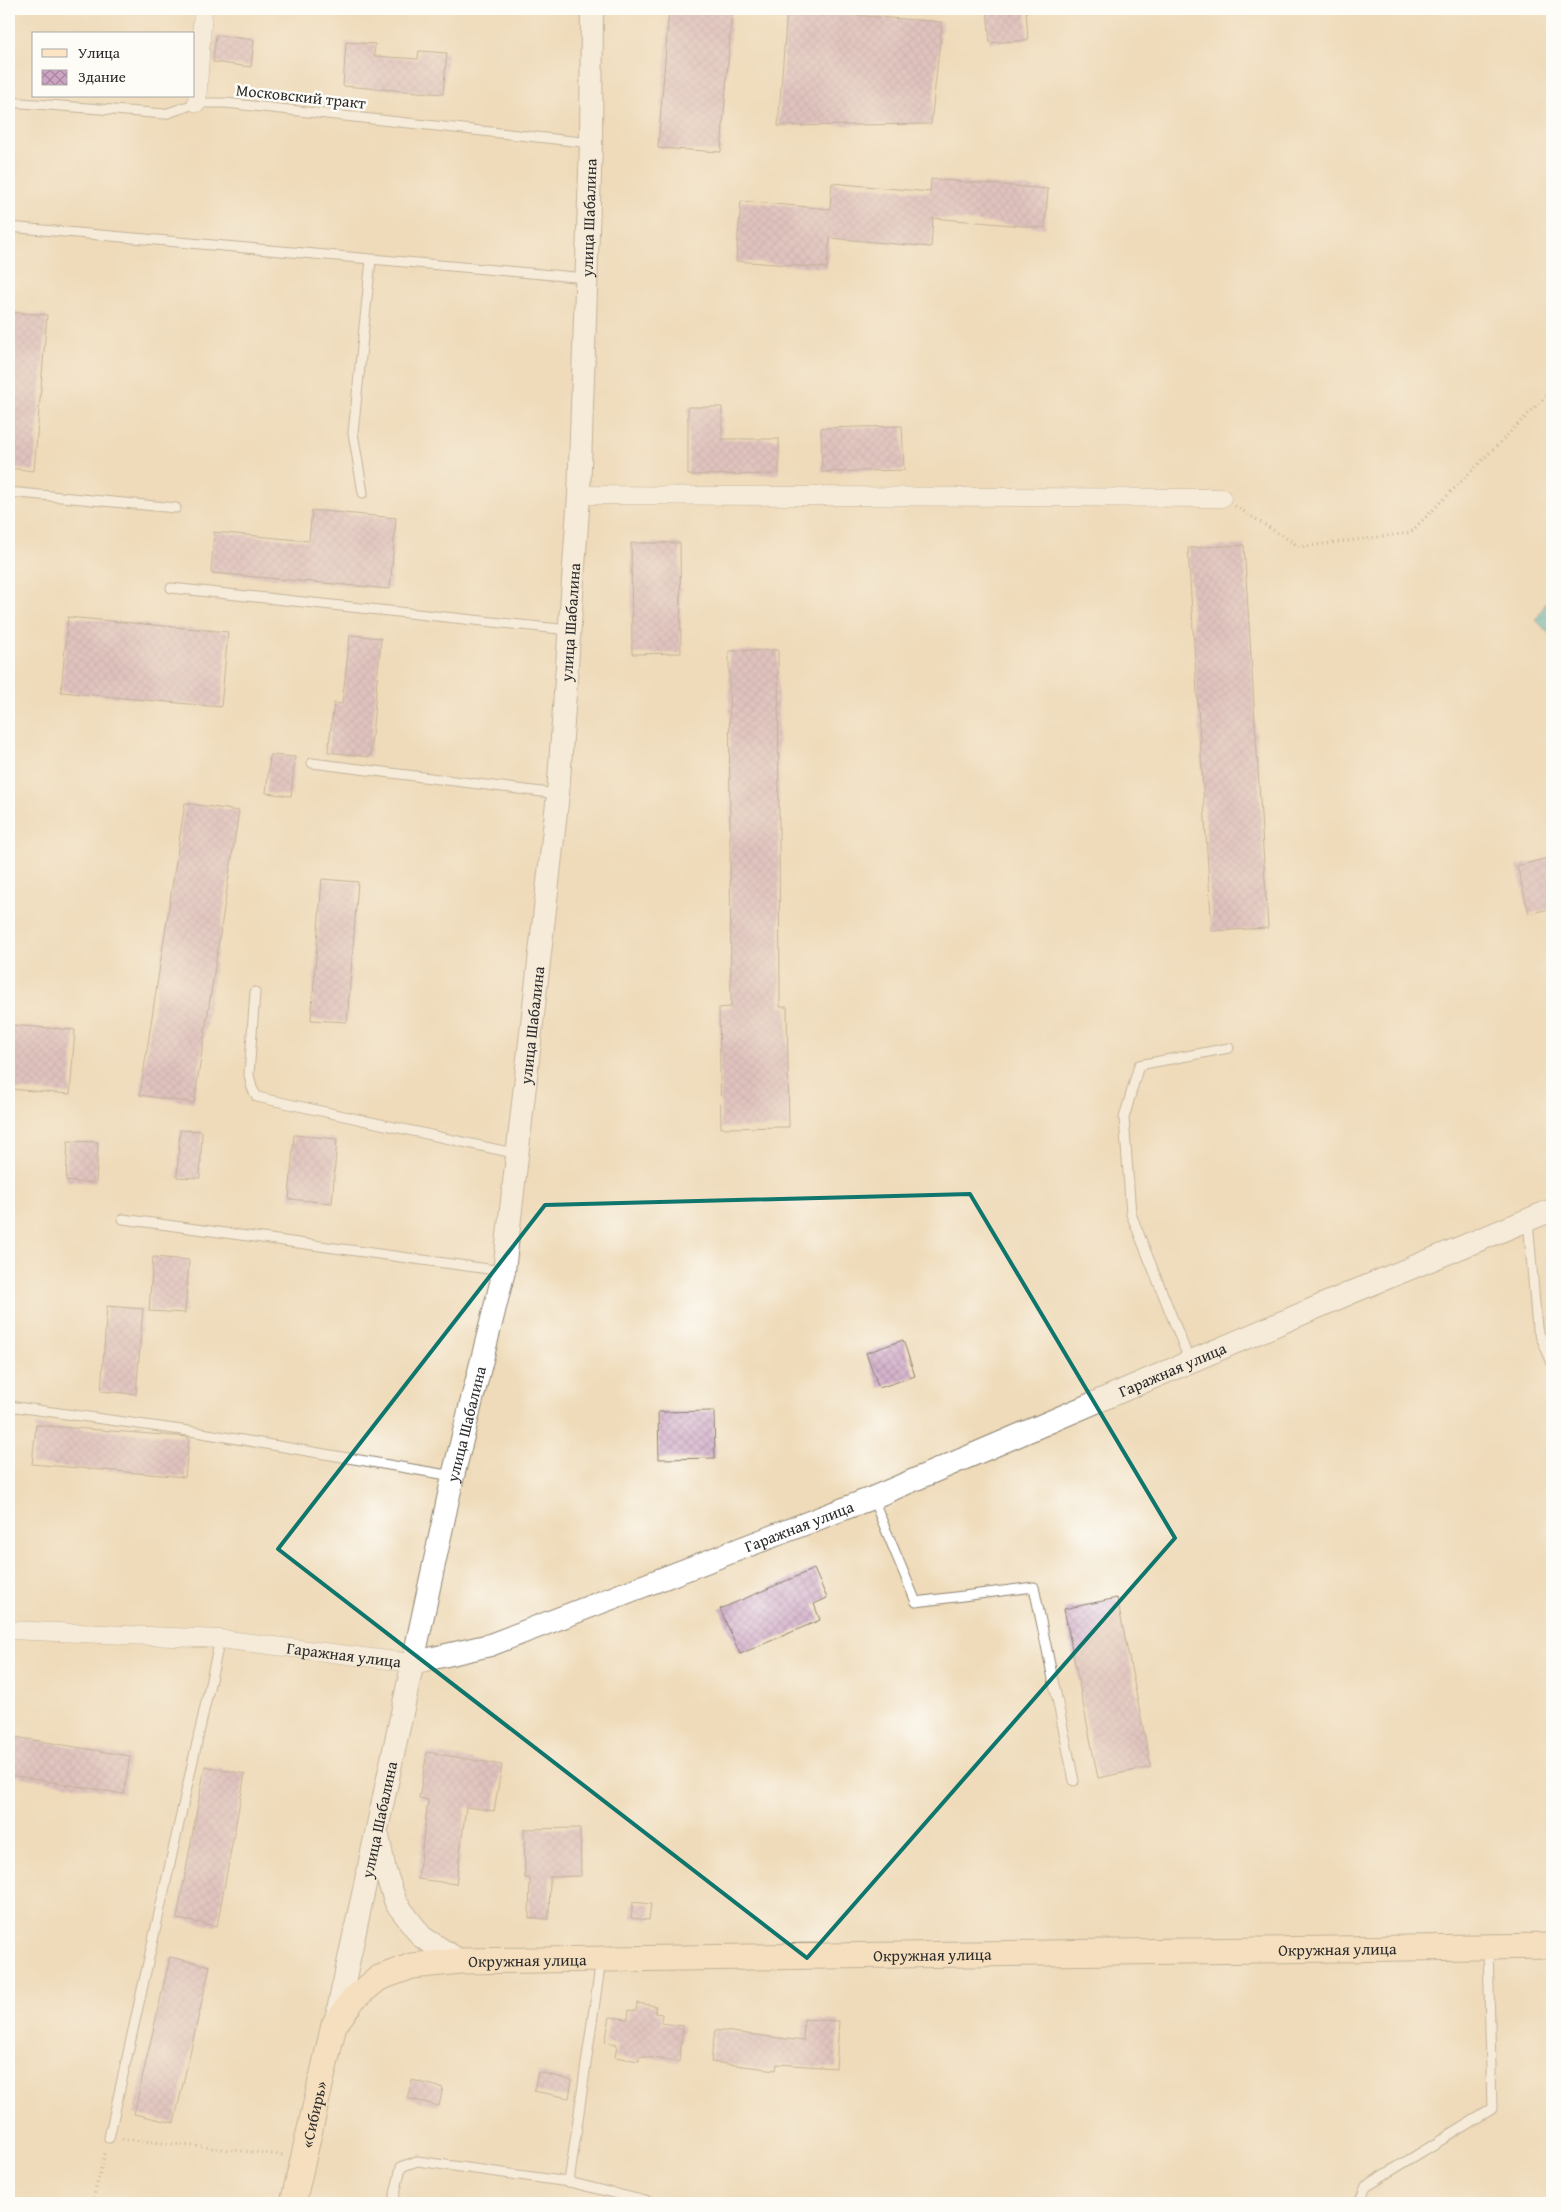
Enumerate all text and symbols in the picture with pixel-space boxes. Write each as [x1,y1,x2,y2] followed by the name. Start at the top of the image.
[32,32,195,98] legend
[78,42,121,63] text: Улица
[78,66,126,87] text: Здание
[235,77,367,115] street label: Московский тракт
[574,158,602,279] street label: улица Шабалина
[554,562,586,683] street label: улица Шабалина
[513,965,550,1087] street label: улица Шабалина
[1115,1335,1230,1403] street label: Гаражная улица
[440,1363,492,1485] street label: улица Шабалина
[741,1494,857,1558] street label: Гаражная улица
[285,1635,403,1674] street label: Гаражная улица
[355,1759,403,1881] street label: улица Шабалина
[1278,1936,1397,1962] street label: Окружная улица
[873,1942,992,1967] street label: Окружная улица
[468,1947,587,1973] street label: Окружная улица
[294,2078,333,2150] street label: «Сибирь»

